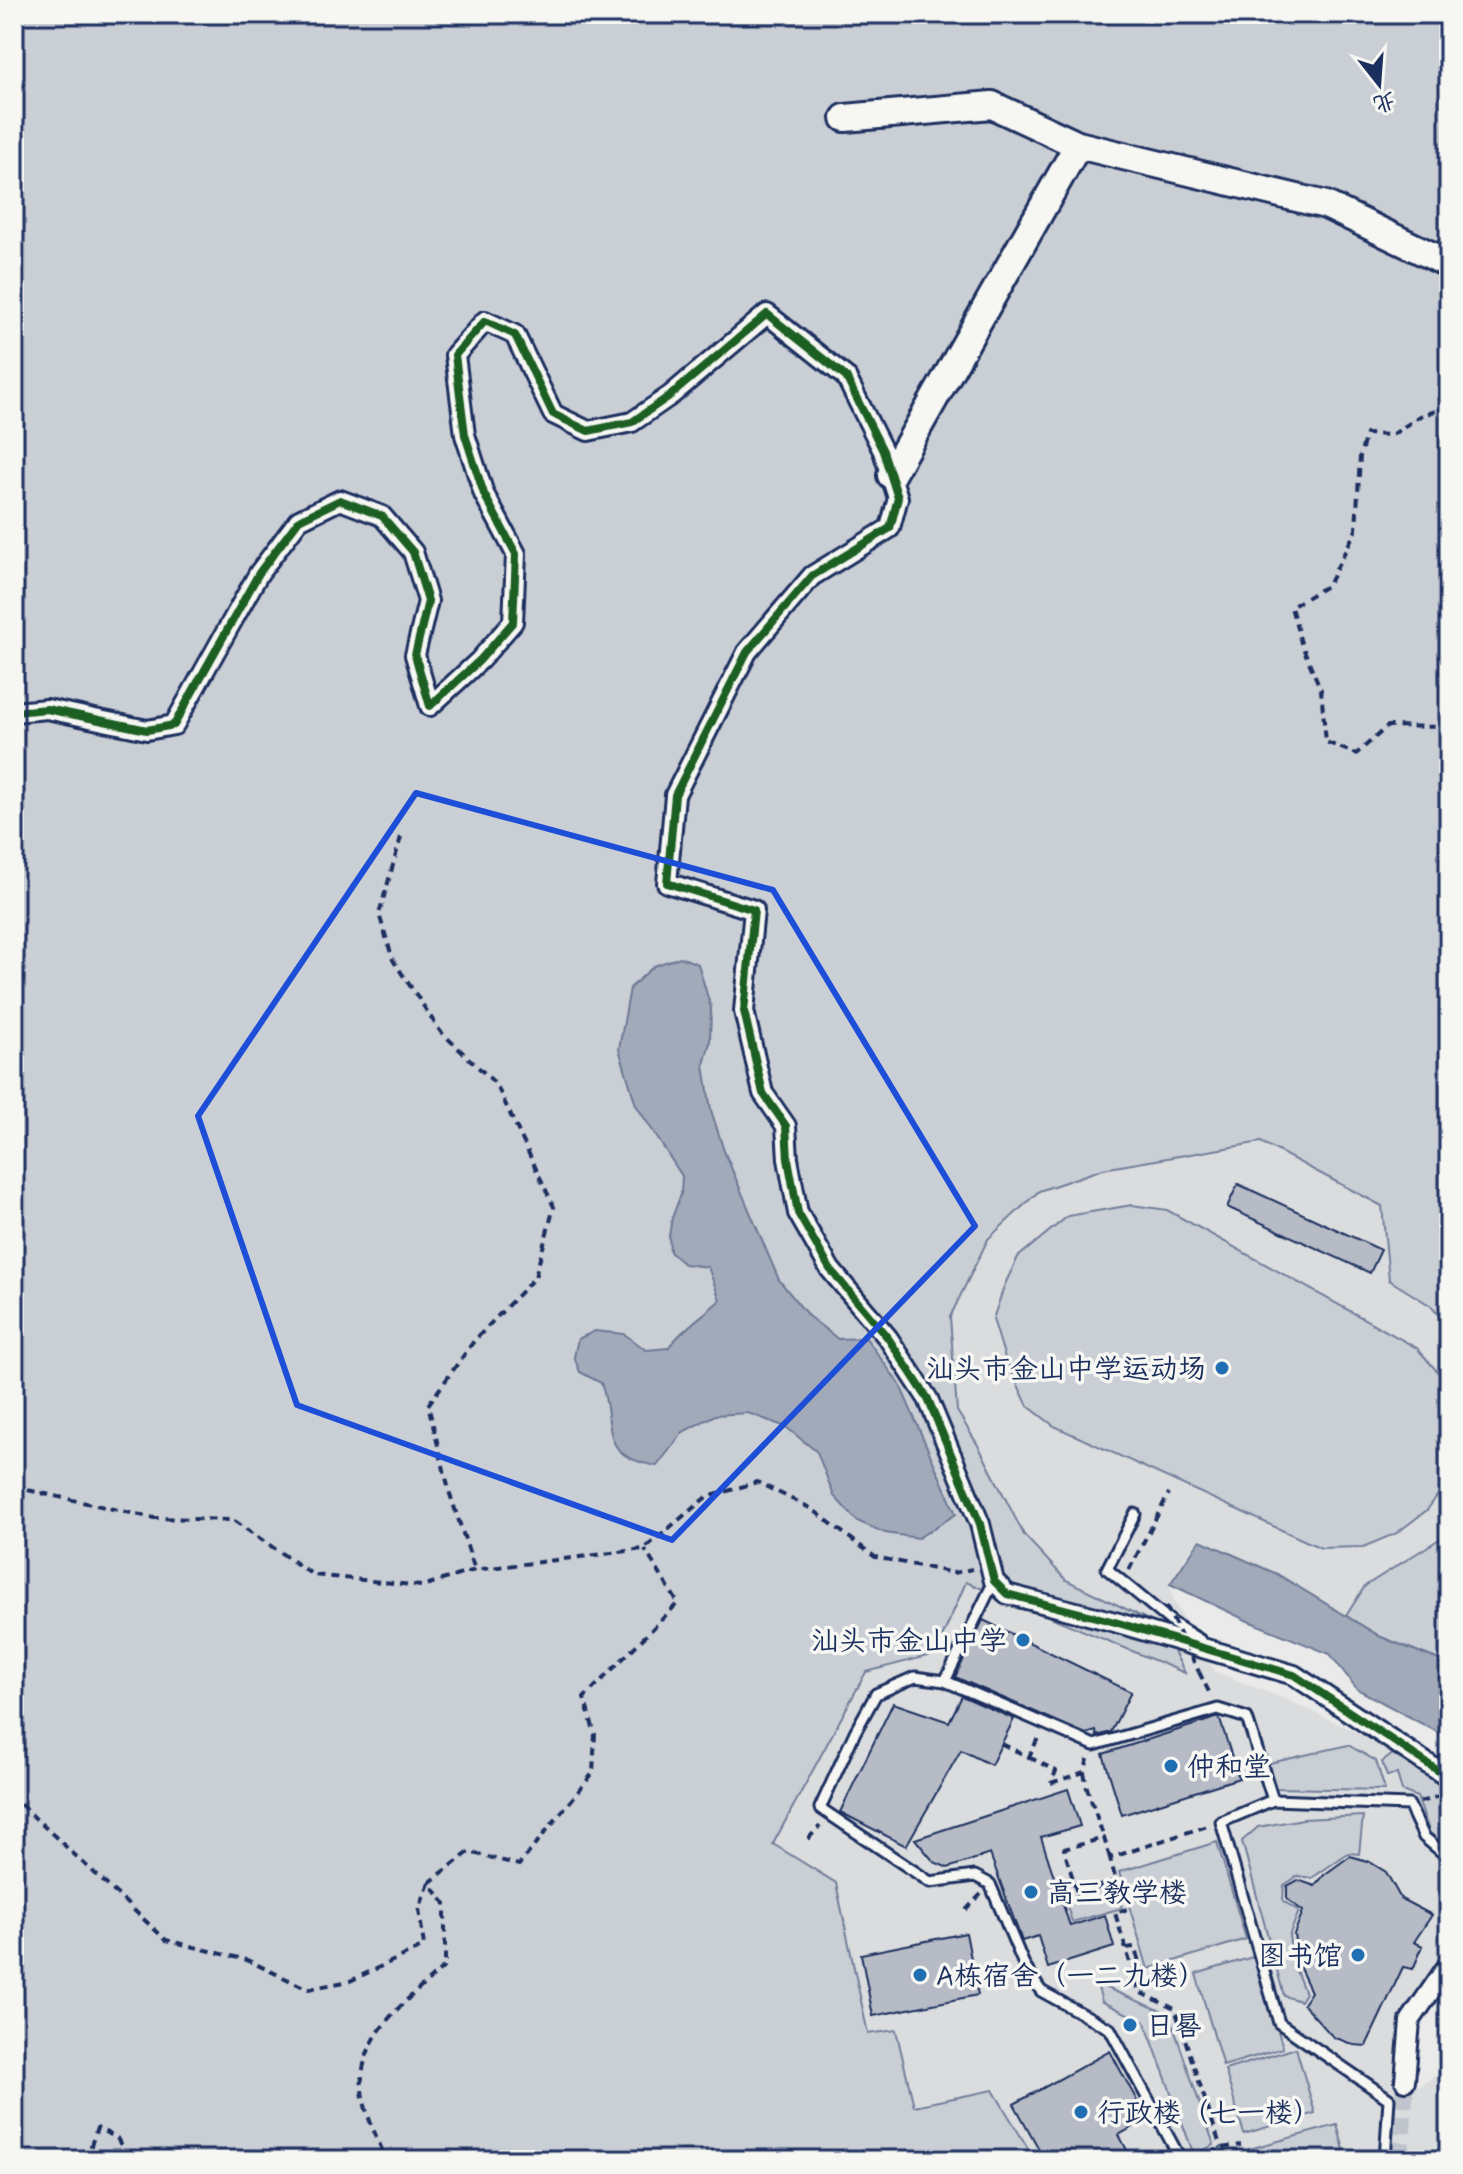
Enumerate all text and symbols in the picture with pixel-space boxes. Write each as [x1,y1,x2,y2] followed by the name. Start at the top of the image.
[1339,44,1419,124] north arrow
[1370,85,1399,118] text: 北
[926,1352,1206,1389] place label: 汕头市金山中学运动场
[1213,1359,1231,1377] marker: 汕头市金山中学运动场
[811,1624,1007,1661] place label: 汕头市金山中学
[1014,1631,1032,1649] marker: 汕头市金山中学
[1187,1750,1271,1787] place label: 仲和堂
[1162,1757,1180,1775] marker: 仲和堂
[1047,1876,1187,1913] place label: 高三教学楼
[1022,1883,1040,1901] marker: 高三教学楼
[1258,1939,1342,1976] place label: 图书馆
[1349,1946,1367,1964] marker: 图书馆
[936,1959,1206,1996] place label: A栋宿舍（一二九楼）
[911,1966,929,1984] marker: A栋宿舍（一二九楼）
[1146,2009,1202,2046] place label: 日晷
[1121,2016,1139,2034] marker: 日晷
[1097,2096,1321,2133] place label: 行政楼（七一楼）
[1072,2103,1090,2121] marker: 行政楼（七一楼）

